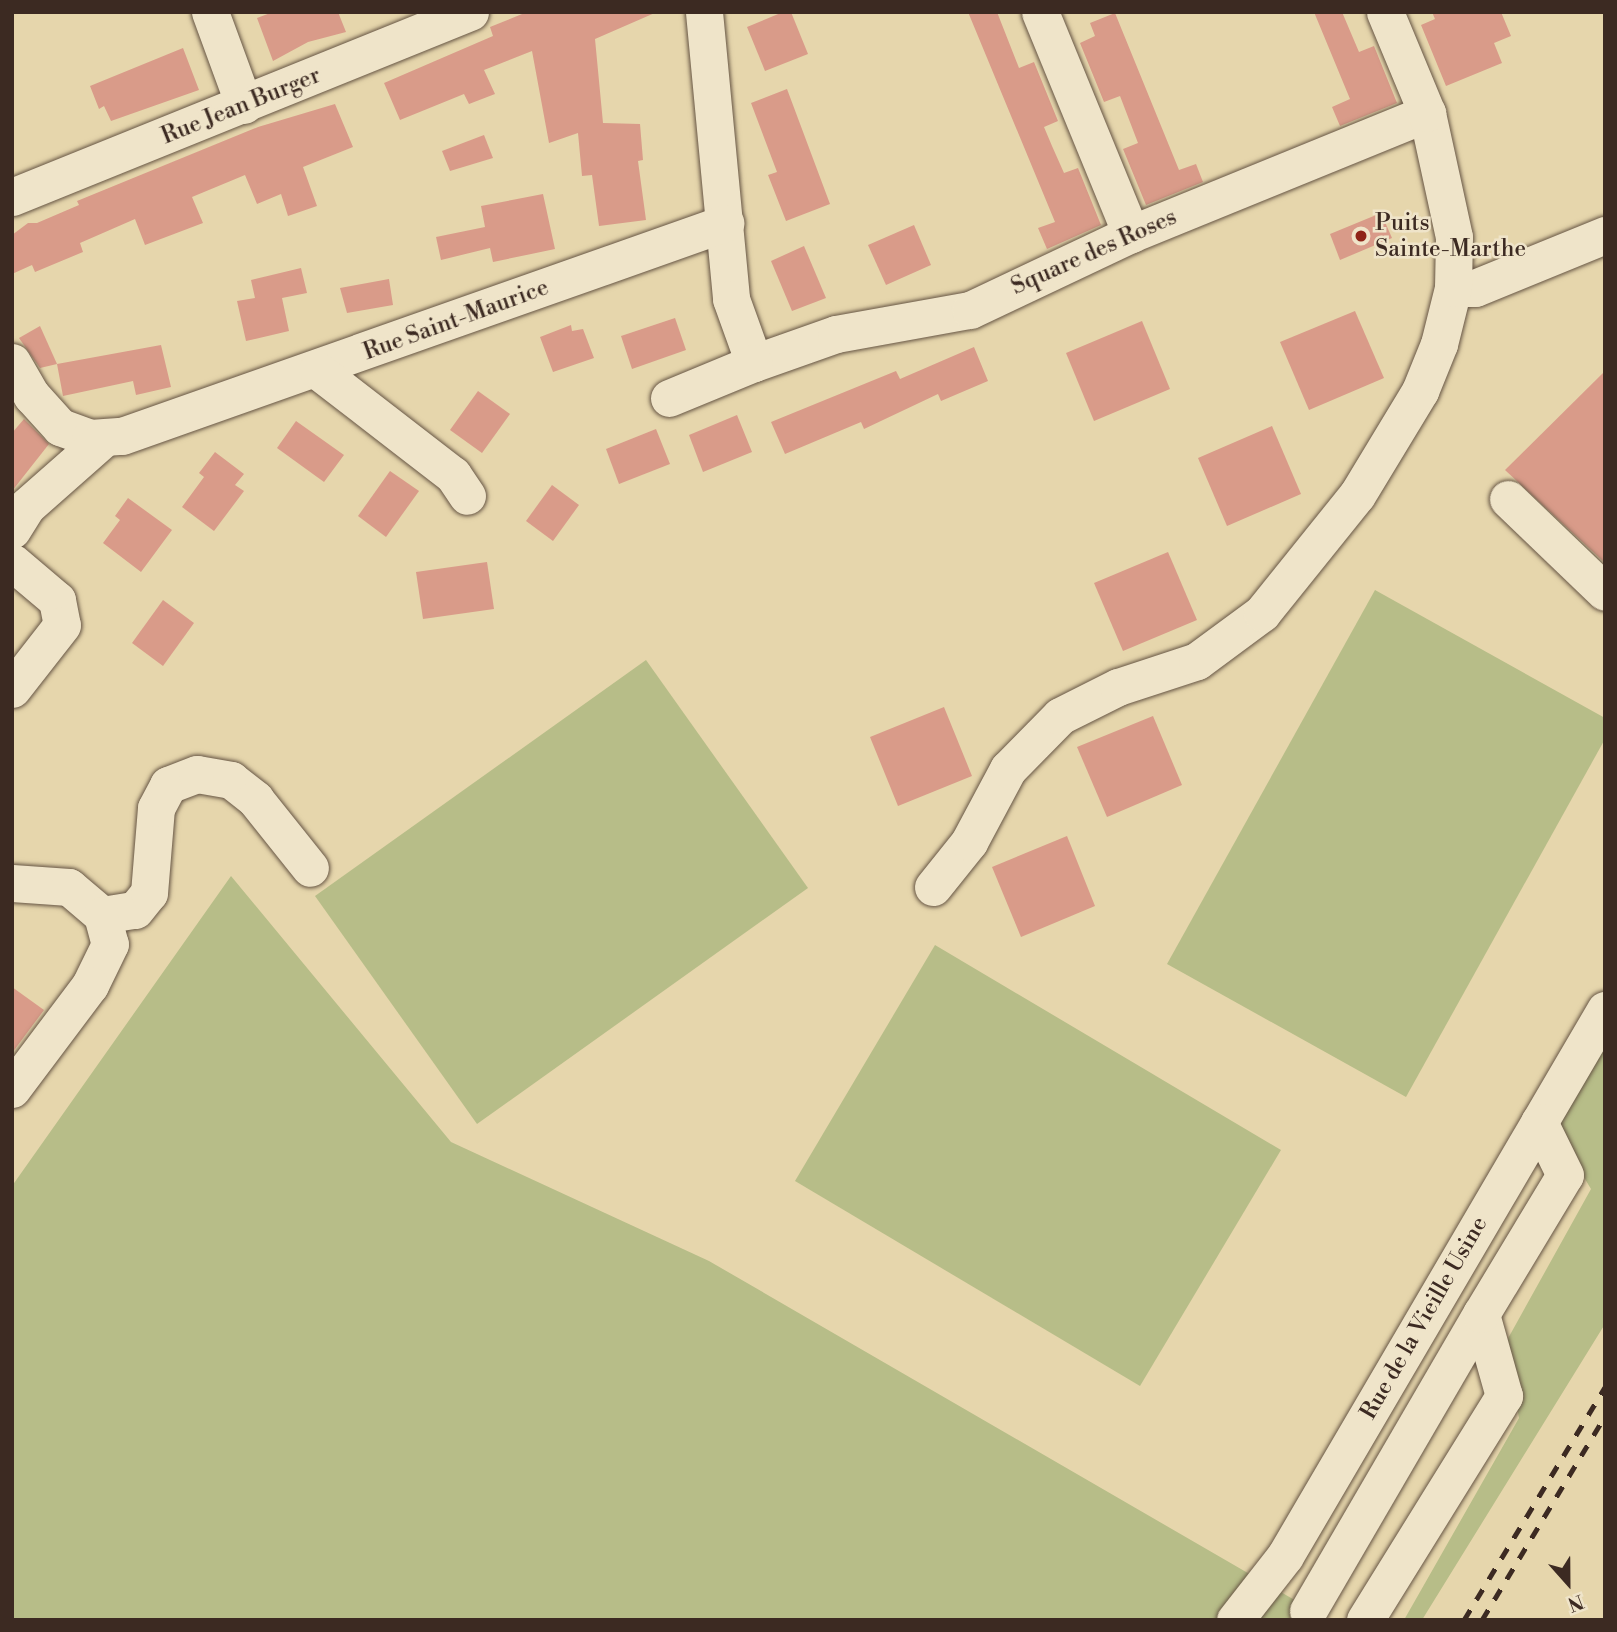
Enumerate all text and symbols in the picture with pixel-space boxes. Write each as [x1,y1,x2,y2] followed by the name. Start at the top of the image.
[157,62,325,150] street label: Rue Jean Burger
[1007,203,1181,301] street label: Square des Roses
[1375,209,1526,263] place label: Puits Sainte-Marthe
[1353,228,1369,244] marker: Puits Sainte-Marthe
[360,274,552,366] street label: Rue Saint-Maurice
[1355,1212,1493,1424] street label: Rue de la Vieille Usine
[1533,1548,1603,1618] north arrow
[1564,1589,1587,1617] text: N

